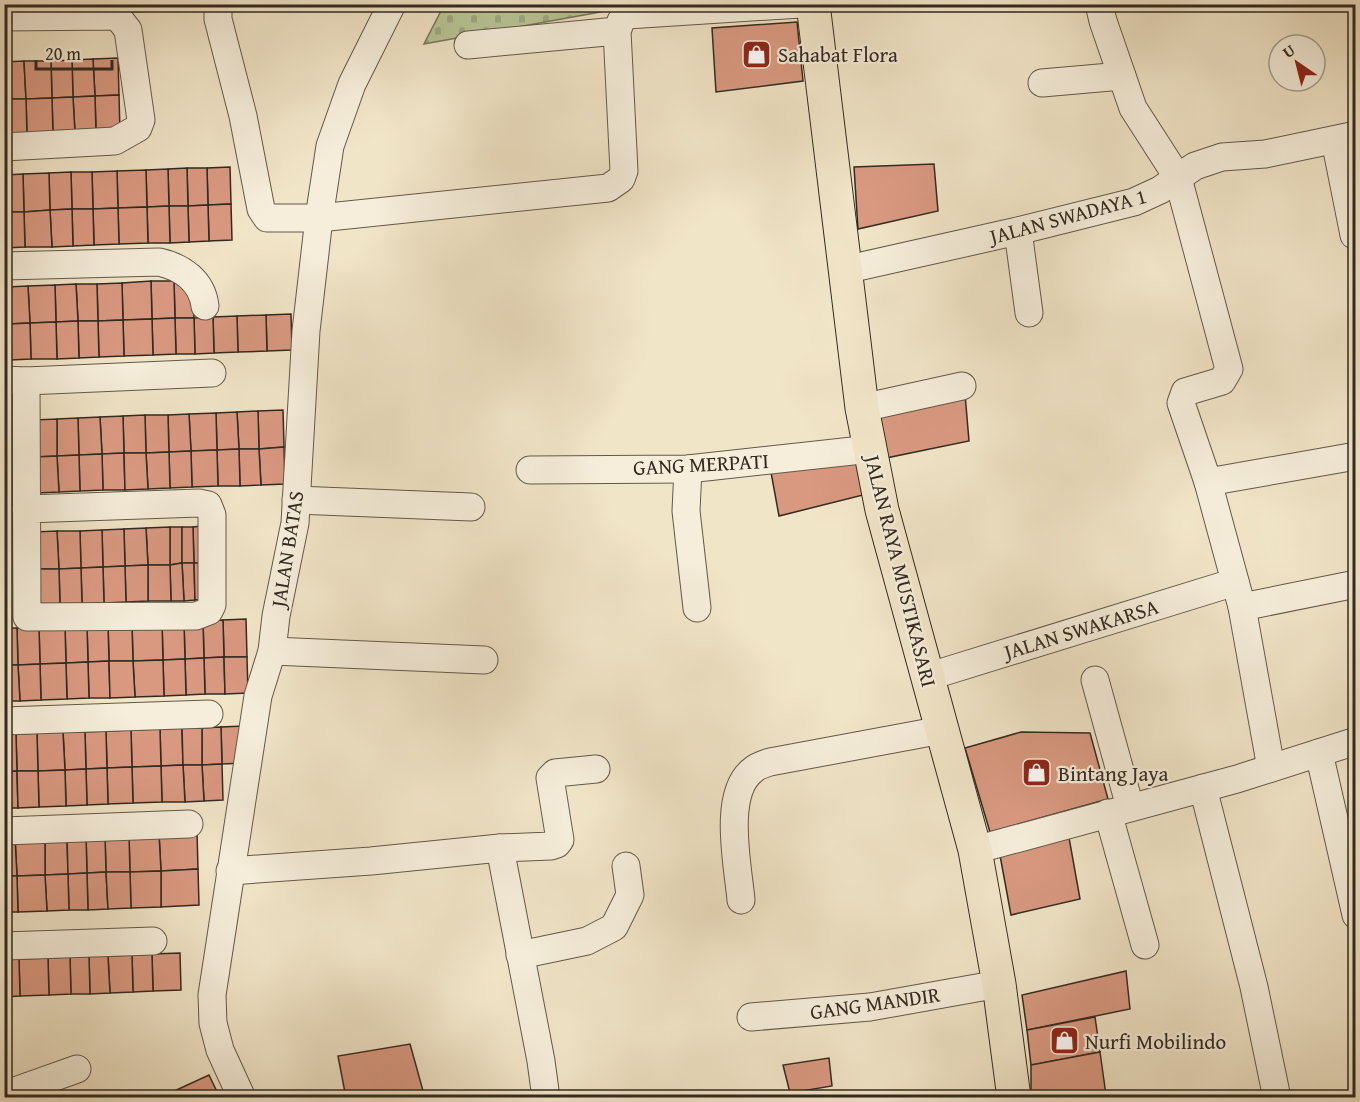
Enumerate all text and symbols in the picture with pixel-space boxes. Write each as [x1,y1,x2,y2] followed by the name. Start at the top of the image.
[36,33,112,71] scale bar
[1267,33,1327,93] north arrow
[741,38,773,70] shop icon: Sahabat Flora
[1277,38,1300,64] text: U
[778,39,898,70] place label: Sahabat Flora
[45,40,81,67] text: 20 m
[983,180,1150,253] street label: JALAN SWADAYA 1
[632,445,770,483] street label: GANG MERPATI
[856,449,945,690] street label: JALAN RAYA MUSTIKASARI
[262,488,312,613] street label: JALAN BATAS
[997,591,1162,668] street label: JALAN SWAKARSA
[1021,757,1053,789] shop icon: Bintang Jaya
[1058,758,1168,789] place label: Bintang Jaya
[808,978,943,1027] street label: GANG MANDIR
[1048,1025,1080,1057] shop icon: Nurfi Mobilindo
[1085,1026,1226,1057] place label: Nurfi Mobilindo

